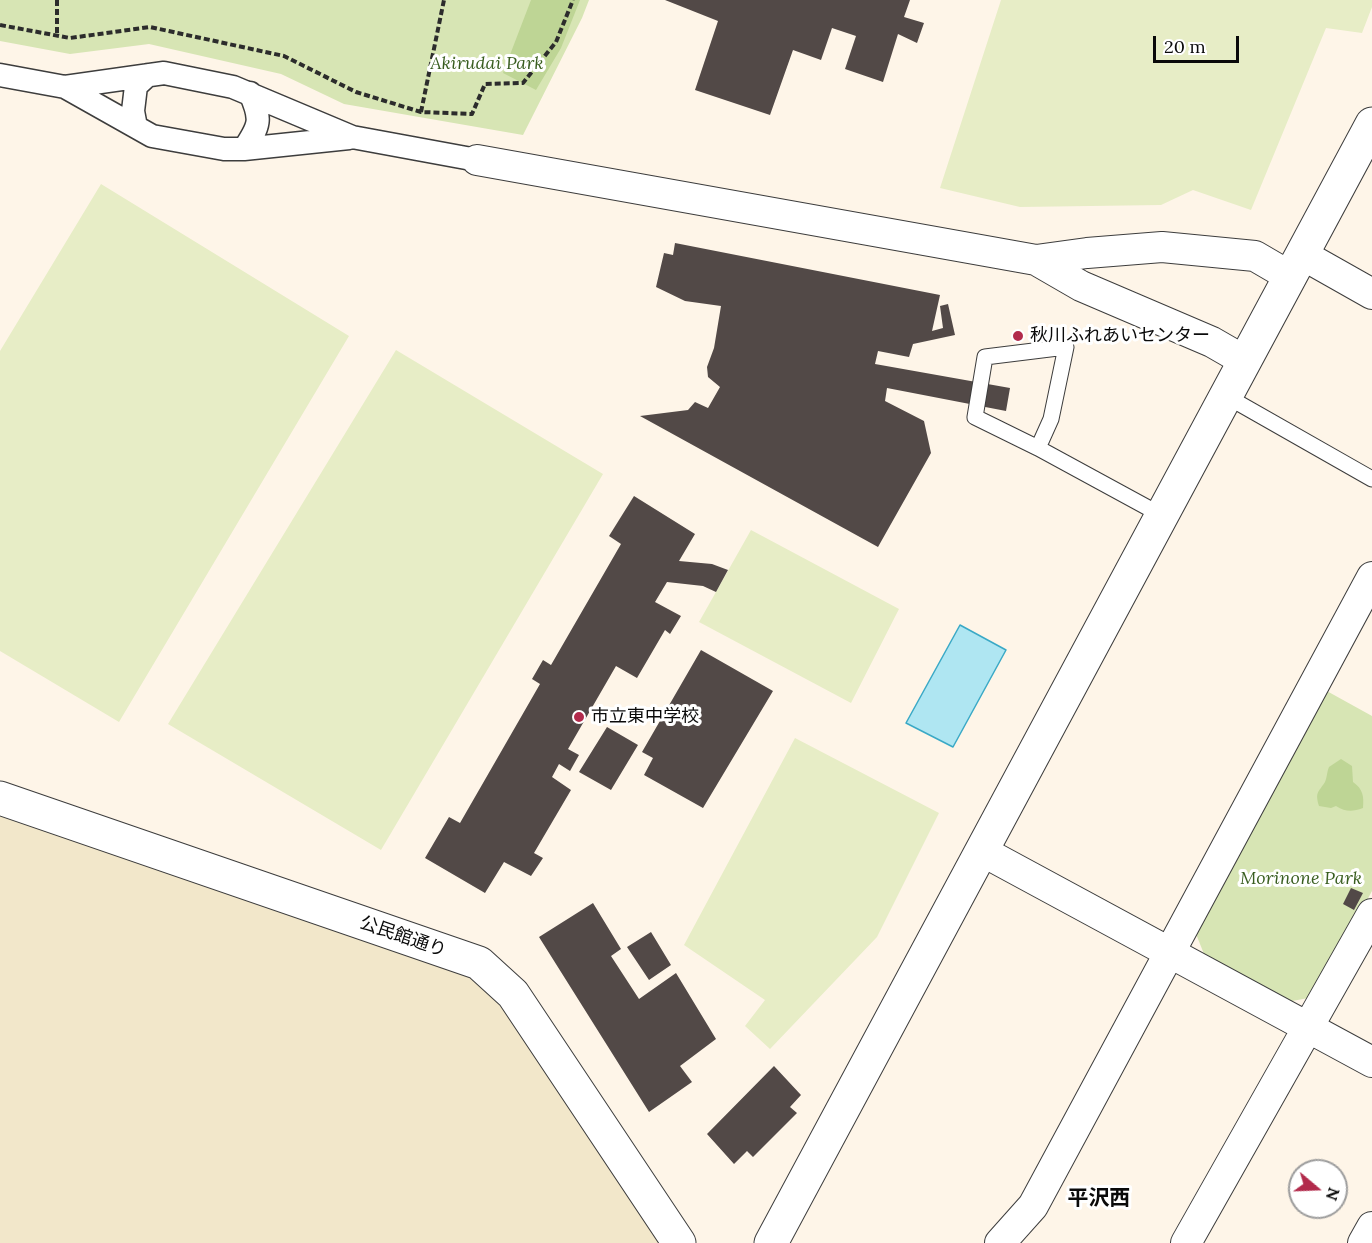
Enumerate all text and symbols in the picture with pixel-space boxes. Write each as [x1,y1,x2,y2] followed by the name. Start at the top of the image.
[1156,24,1242,62] scale bar
[1164,35,1206,58] text: 20 m
[430,53,544,75] park label: Akirudai Park
[1030,325,1210,347] place label: 秋川ふれあいセンター
[1011,329,1025,343] marker: 秋川ふれあいセンター
[591,706,699,728] place label: 市立東中学校
[572,710,586,724] marker: 市立東中学校
[1240,868,1362,890] park label: Morinone Park
[357,912,449,962] street label: 公民館通り
[1288,1159,1348,1219] north arrow
[1322,1185,1345,1203] text: N
[1068,1186,1130,1212] district label: 平沢西

